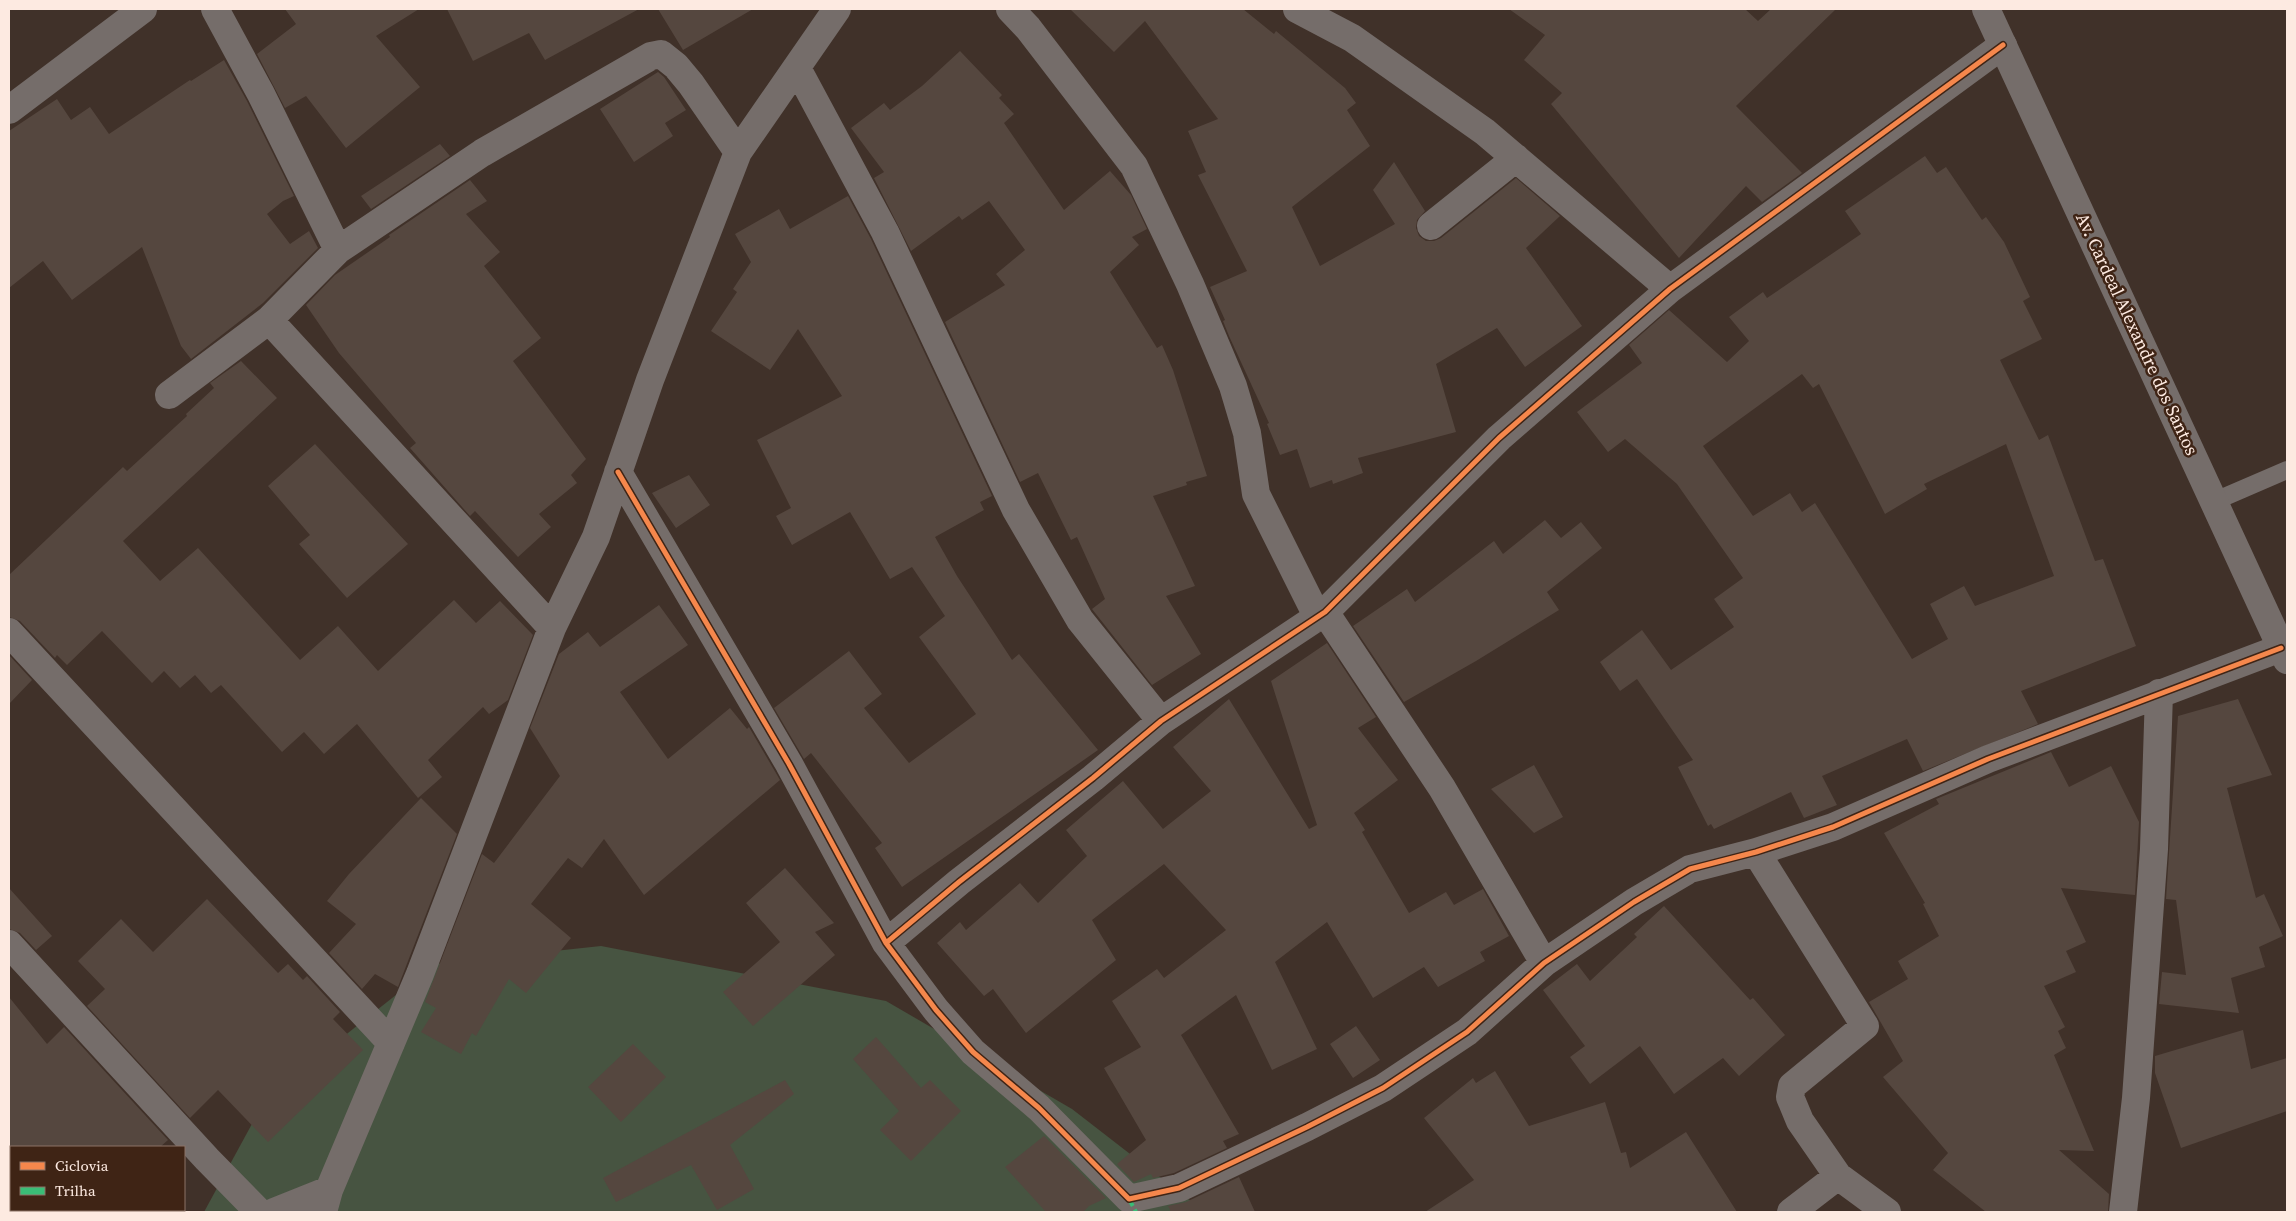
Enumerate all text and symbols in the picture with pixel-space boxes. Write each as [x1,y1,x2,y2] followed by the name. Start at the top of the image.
[2070,208,2205,459] street label: Av. Cardeal Alexandre dos Santos
[10,1146,185,1211] legend
[55,1155,109,1176] text: Ciclovia
[55,1180,96,1201] text: Trilha

